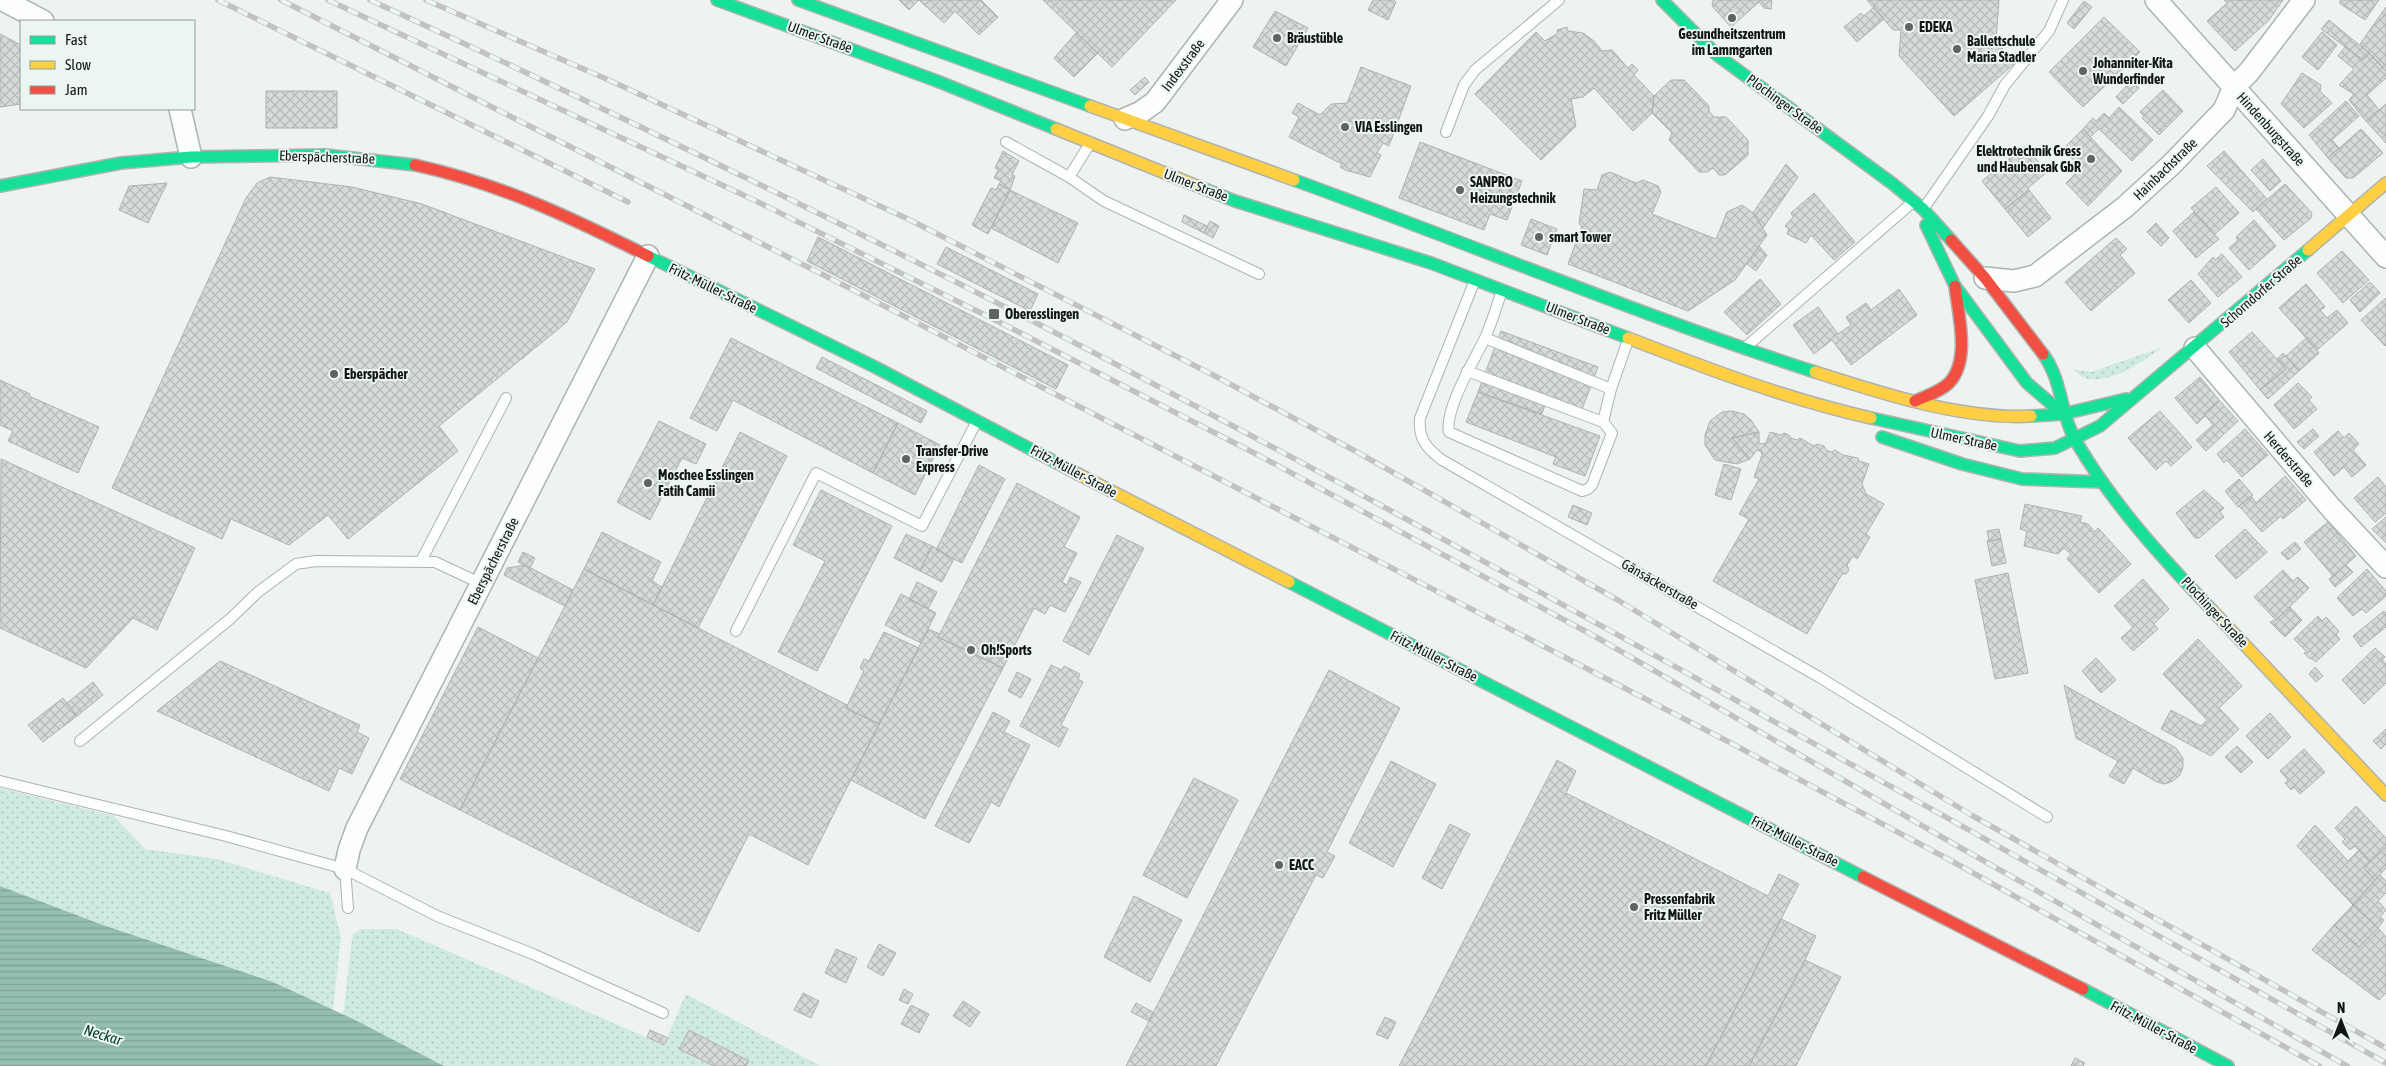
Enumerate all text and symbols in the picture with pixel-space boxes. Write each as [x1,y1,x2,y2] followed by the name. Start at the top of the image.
[1726,12,1738,24] marker: Gesundheitszentrum im Lammgarten
[785,18,855,56] street label: Ulmer Straße
[1919,19,1953,35] place label: EDEKA
[20,20,195,110] legend
[1903,21,1915,33] marker: EDEKA
[1678,26,1786,58] place label: Gesundheitszentrum im Lammgarten
[1287,30,1343,46] place label: Bräustüble
[65,31,87,48] text: Fast
[1271,32,1283,44] marker: Bräustüble
[1967,33,2037,65] place label: Ballettschule Maria Stadler
[1158,36,1208,94] street label: Indexstraße
[1951,43,1963,55] marker: Ballettschule Maria Stadler
[2092,55,2173,87] place label: Johanniter-Kita Wunderfinder
[65,56,91,73] text: Slow
[2077,65,2089,77] marker: Johanniter-Kita Wunderfinder
[1744,71,1826,137] street label: Plochinger Straße
[65,81,88,98] text: Jam
[2234,89,2308,169] street label: Hindenburgstraße
[1354,119,1423,135] place label: VIA Esslingen
[1339,121,1351,133] marker: VIA Esslingen
[2130,135,2200,203] street label: Hainbachstraße
[1976,143,2081,175] place label: Elektrotechnik Gress und Haubensak GbR
[279,147,375,167] street label: Eberspächerstraße
[2085,153,2097,165] marker: Elektrotechnik Gress und Haubensak GbR
[1162,165,1230,205] street label: Ulmer Straße
[1470,174,1556,206] place label: SANPRO Heizungstechnik
[1454,184,1466,196] marker: SANPRO Heizungstechnik
[1549,229,1612,245] place label: smart Tower
[1533,231,1545,243] marker: smart Tower
[2217,251,2305,331] street label: Schorndorfer Straße
[666,260,760,316] street label: Fritz-Müller-Straße
[1544,298,1612,338] street label: Ulmer Straße
[1005,306,1079,322] place label: Oberesslingen
[987,307,1001,321] marker: Oberesslingen
[344,366,408,382] place label: Eberspächer
[328,368,340,380] marker: Eberspächer
[1929,424,1999,454] street label: Ulmer Straße
[2261,428,2317,490] street label: Herderstraße
[1028,441,1120,501] street label: Fritz-Müller-Straße
[916,443,988,475] place label: Transfer-Drive Express
[900,453,912,465] marker: Transfer-Drive Express
[658,467,754,499] place label: Moschee Esslingen Fatih Camii
[642,477,654,489] marker: Moschee Esslingen Fatih Camii
[464,515,522,607] street label: Eberspächerstraße
[1619,556,1701,612] street label: Gänsäckerstraße
[2178,574,2252,650] street label: Plochinger Straße
[1388,627,1480,685] street label: Fritz-Müller-Straße
[981,642,1032,658] place label: Oh!Sports
[965,644,977,656] marker: Oh!Sports
[1749,812,1841,870] street label: Fritz-Müller-Straße
[1289,857,1315,873] place label: EACC
[1273,859,1285,871] marker: EACC
[1644,891,1716,923] place label: Pressenfabrik Fritz Müller
[1628,901,1640,913] marker: Pressenfabrik Fritz Müller
[2316,996,2366,1046] north arrow
[2108,997,2200,1057] street label: Fritz-Müller-Straße
[2337,1000,2345,1016] text: N
[82,1021,125,1048] water label: Neckar

